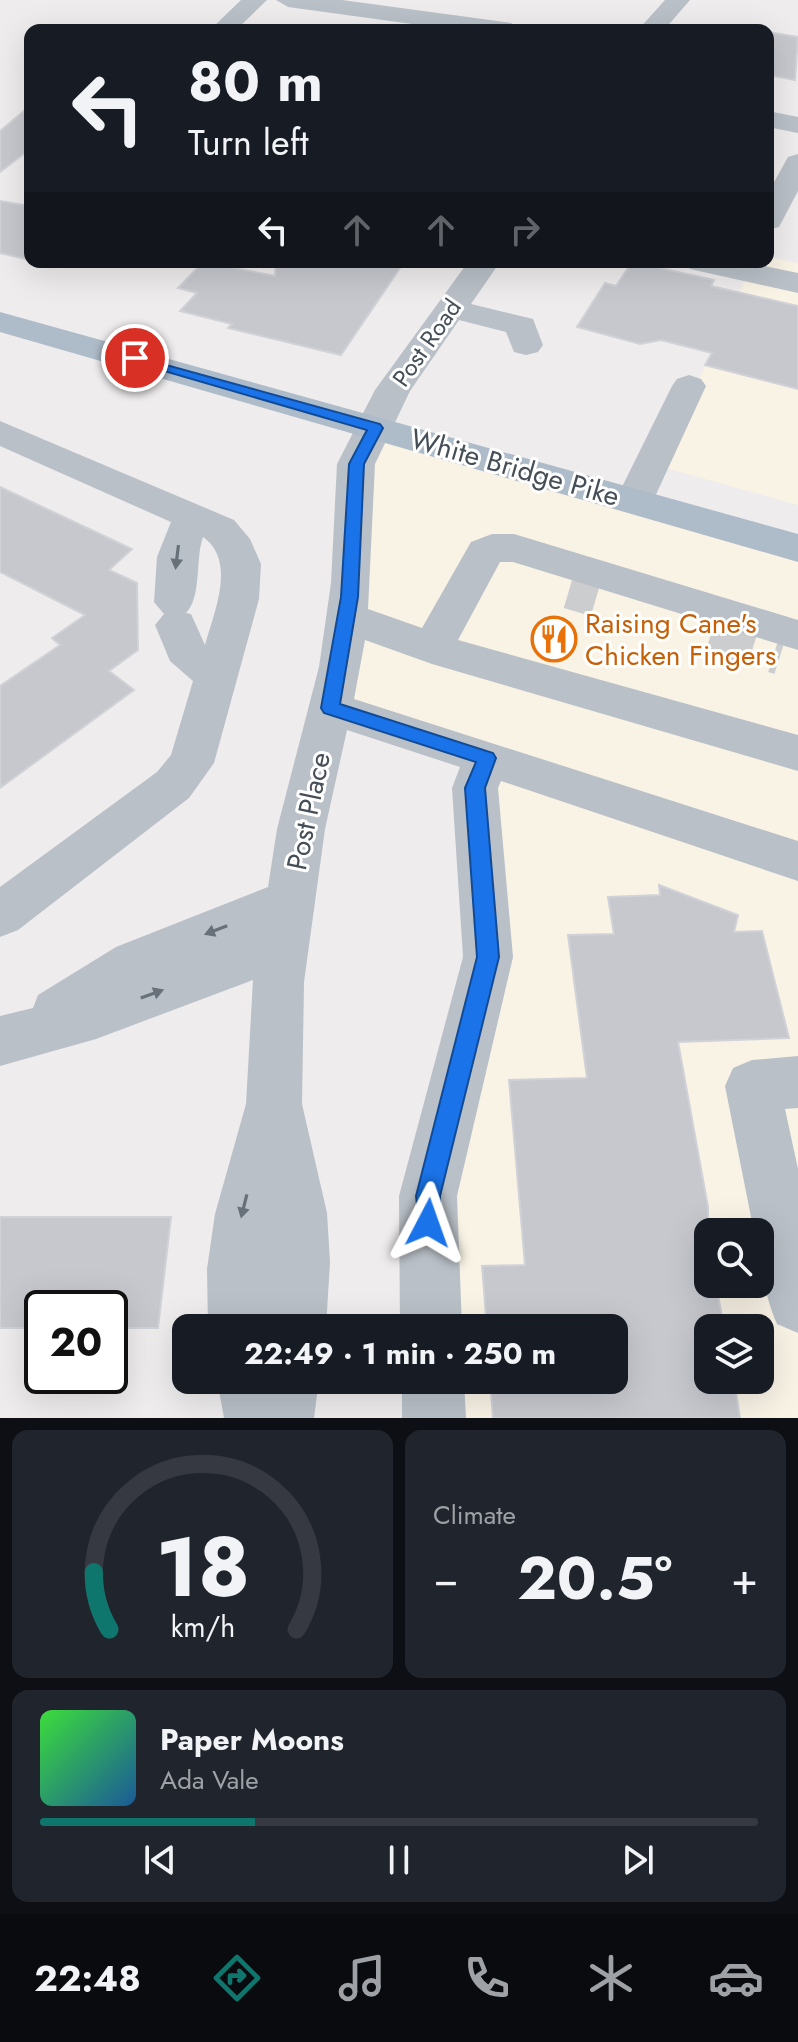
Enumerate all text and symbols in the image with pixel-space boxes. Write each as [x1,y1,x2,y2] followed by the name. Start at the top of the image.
[188,41,323,122] text: 80 m
[56,56,160,160] icon: left
[188,116,309,168] text: Turn left
[251,208,295,252] icon: left
[335,208,379,252] icon: ahead
[419,208,463,252] icon: ahead
[503,208,547,252] icon: right
[384,292,470,394] street label: Post Road
[101,324,169,392] pin
[113,336,157,380] icon: arrive
[406,418,624,517] street label: White Bridge Pike
[170,544,183,569] one-way arrow
[585,603,776,676] place label: Raising Cane's Chicken Fingers
[530,615,578,663] restaurant icon: Raising Cane's Chicken Fingers
[276,749,341,874] street label: Post Place
[204,924,228,937] one-way arrow
[140,988,164,1000] one-way arrow
[386,1181,470,1265] position arrow
[237,1193,249,1218] one-way arrow
[694,1218,774,1394] map controls
[694,1218,774,1298] button: search
[24,1290,128,1394] speed limit sign: 20
[694,1314,774,1394] button: layers
[244,1332,556,1375] text: 22:49 · 1 min · 250 m
[433,1496,516,1534] text: Climate
[155,1507,250,1627] text: 18
[517,1535,672,1622] text: 20.5°
[433,1547,459,1611] text: −
[731,1547,758,1611] text: +
[170,1606,235,1648] text: km/h
[160,1718,344,1761] text: Paper Moons
[160,1761,259,1799] text: Ada Vale
[138,1838,182,1882] icon: previous
[377,1838,421,1882] icon: pause
[616,1838,660,1882] icon: next
[209,1950,265,2006] icon: directions
[334,1950,390,2006] icon: music
[459,1950,515,2006] icon: phone
[583,1950,639,2006] icon: climate
[708,1950,764,2006] icon: car
[34,1952,141,2004] text: 22:48

